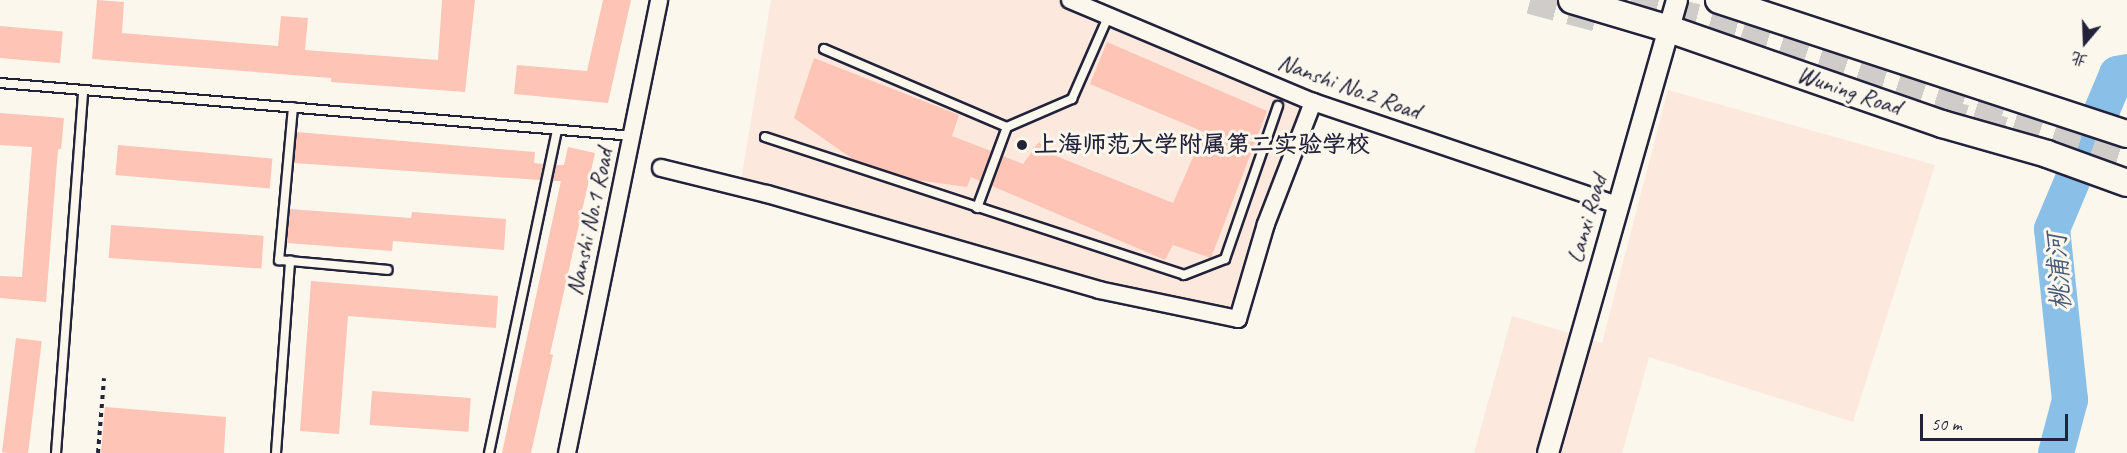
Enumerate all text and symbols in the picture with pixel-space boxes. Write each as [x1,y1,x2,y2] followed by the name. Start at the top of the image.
[2055,12,2115,72] north arrow
[2068,47,2090,71] text: 北
[1274,48,1424,126] street label: Nanshi No.2 Road
[1794,60,1904,122] street label: Wuning Road
[1034,131,1370,159] place label: 上海师范大学附属第二实验学校
[1015,138,1029,152] marker: 上海师范大学附属第二实验学校
[560,146,620,298] street label: Nanshi No.1 Road
[1561,172,1613,266] street label: Lanxi Road
[2041,232,2077,312] water label: 桃浦河
[1923,402,2072,440] scale bar
[1931,413,1962,435] text: 50 m

